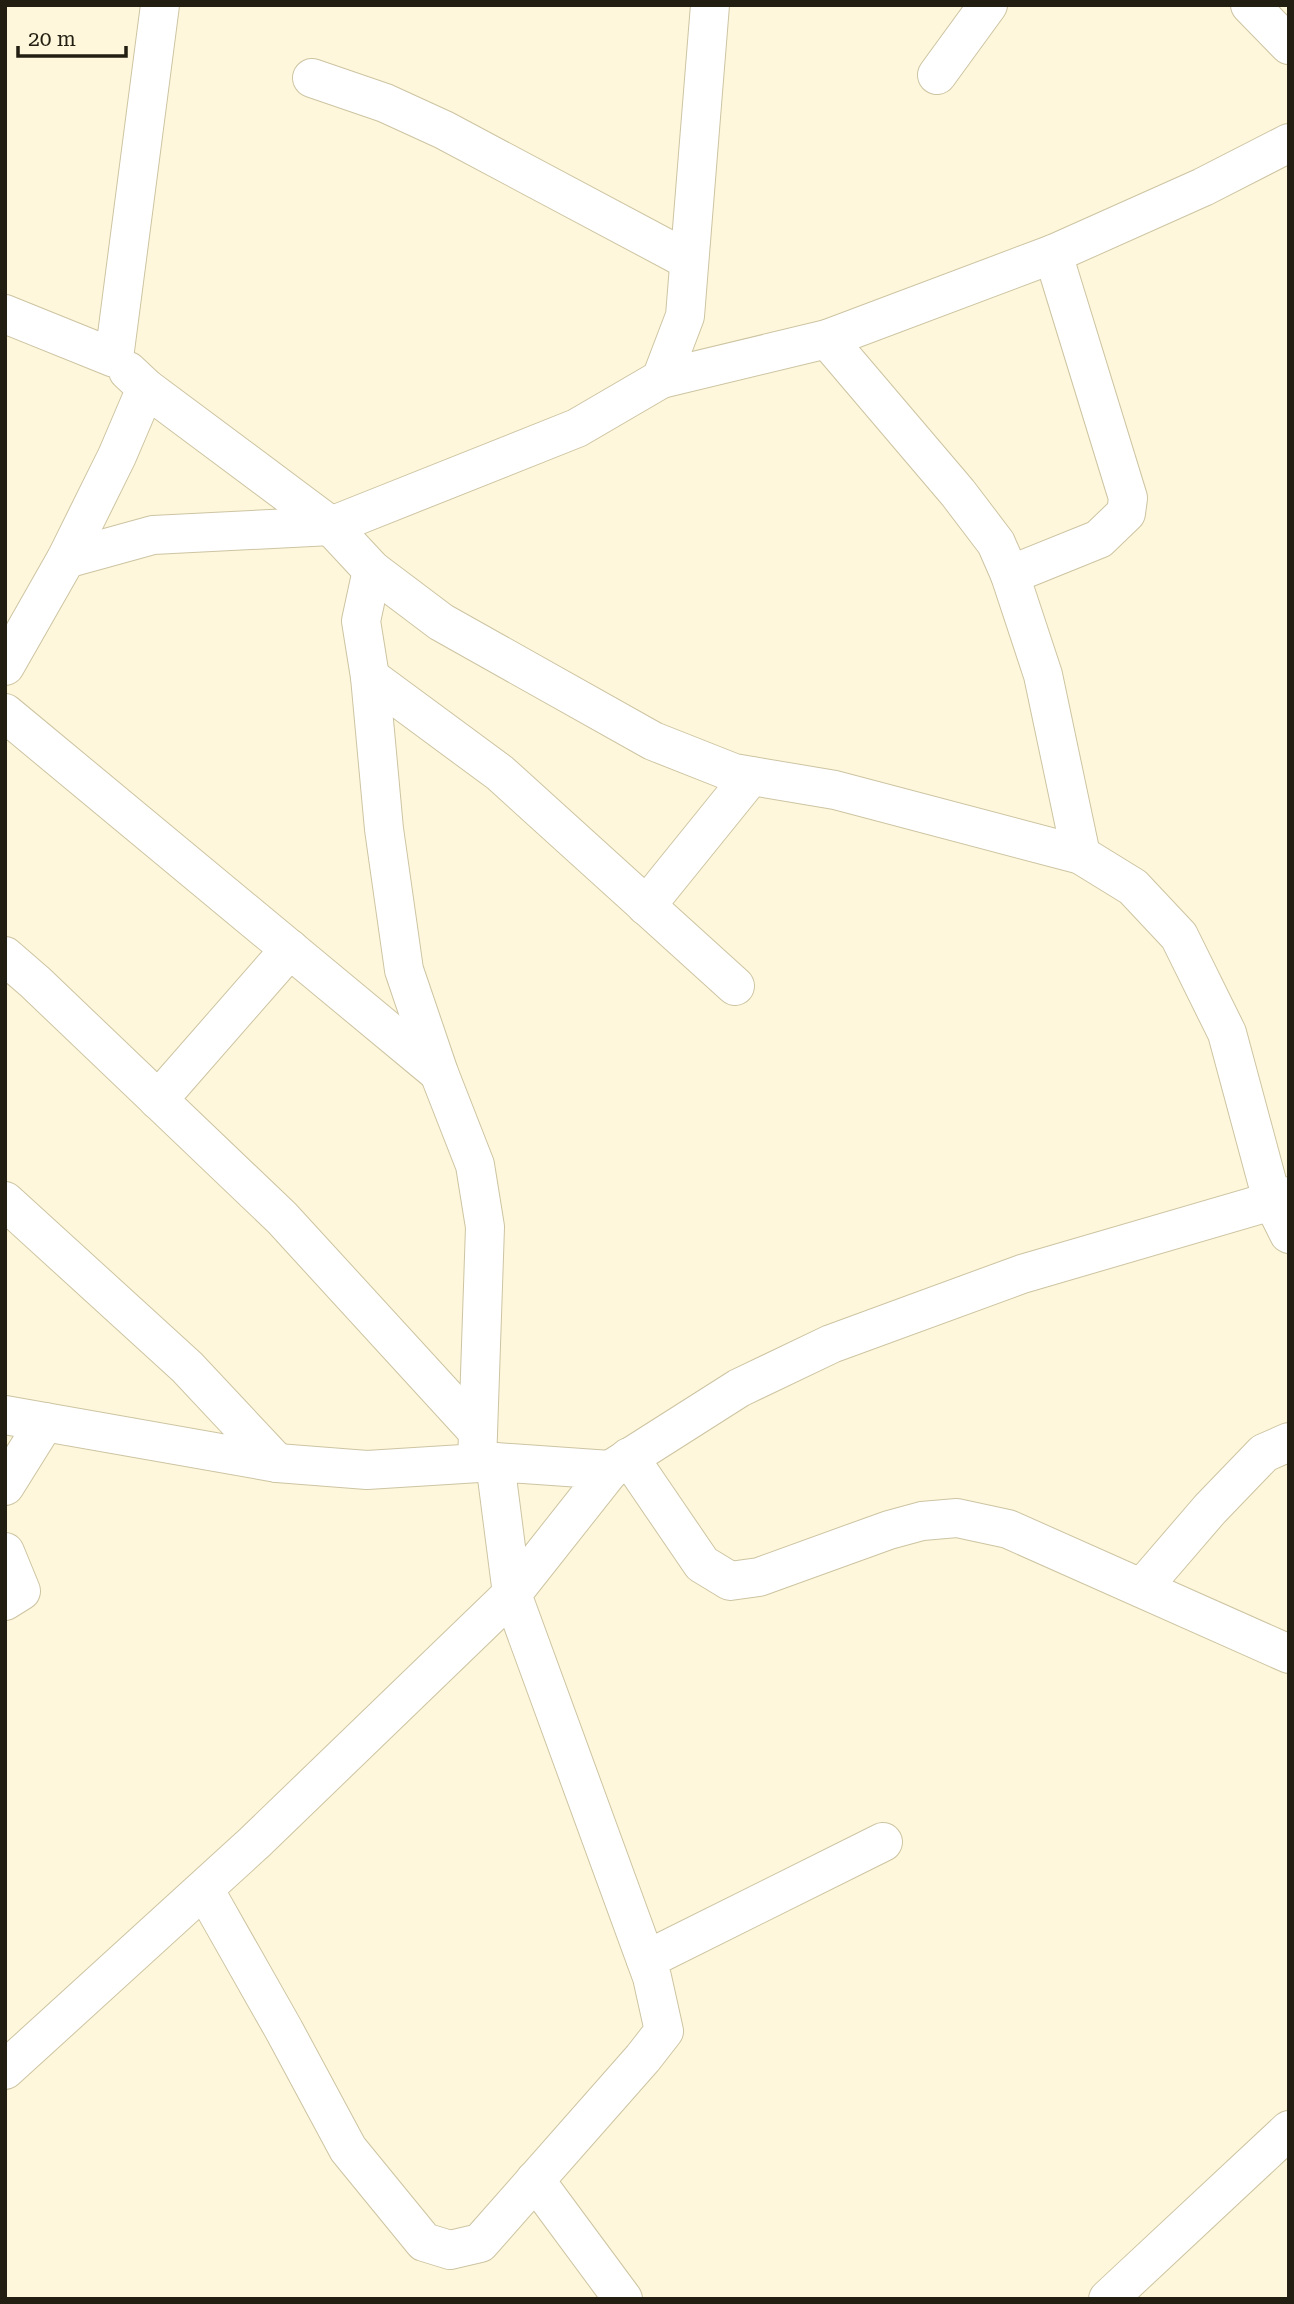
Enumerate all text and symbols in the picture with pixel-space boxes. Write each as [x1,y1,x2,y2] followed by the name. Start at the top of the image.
[18,14,126,58] scale bar
[28,27,76,51] text: 20 m

